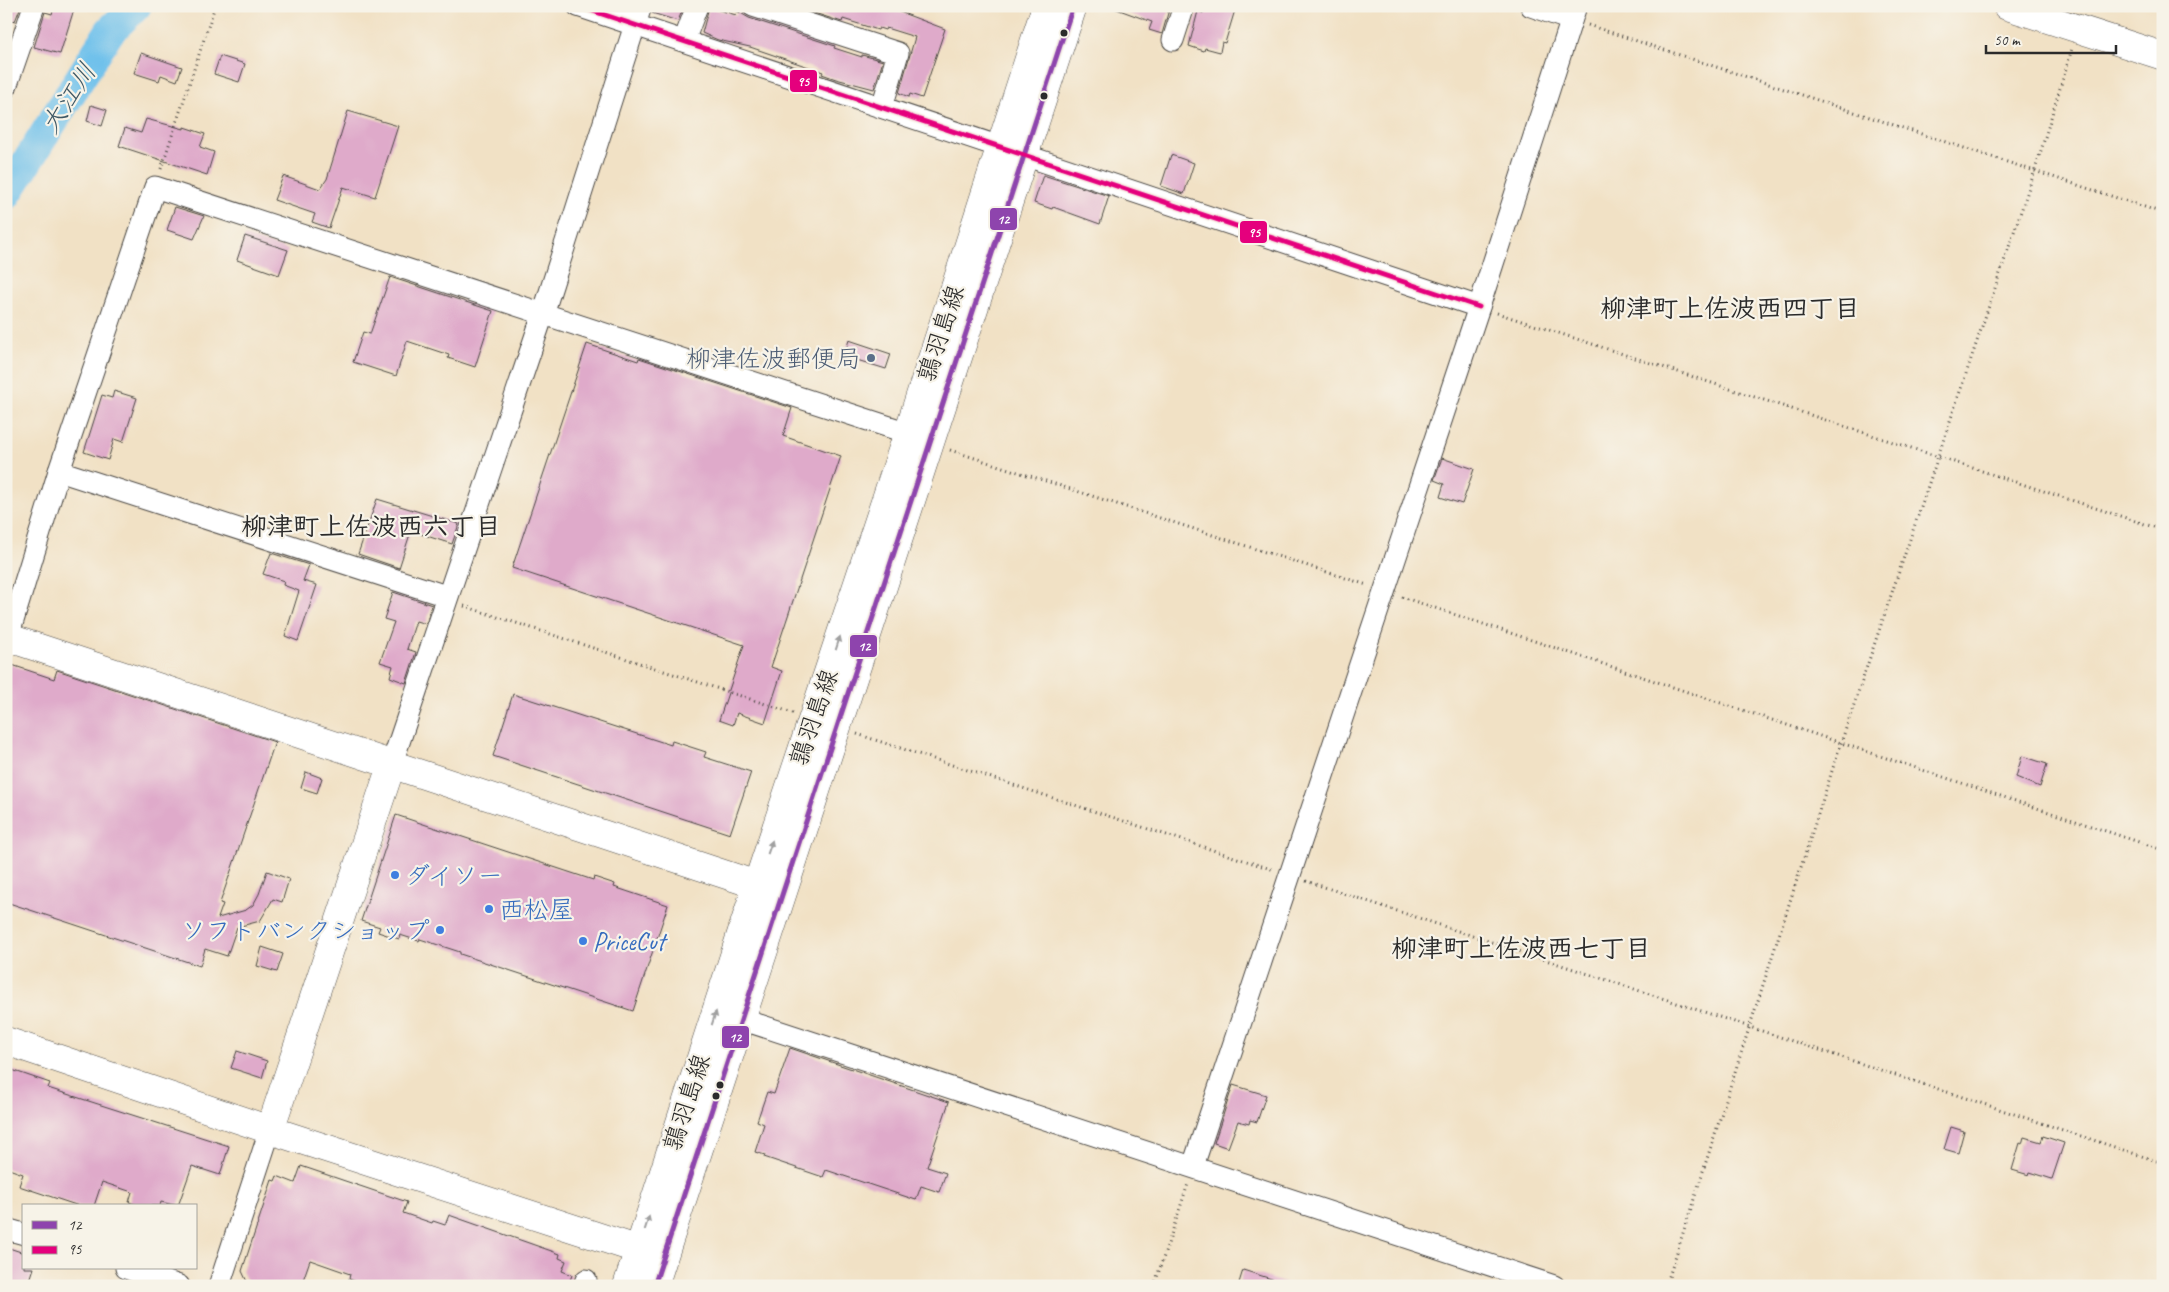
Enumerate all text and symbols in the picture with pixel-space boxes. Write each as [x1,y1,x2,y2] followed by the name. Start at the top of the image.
[1986,22,2116,54] scale bar
[1059,28,1069,38] unlabelled marker
[1994,31,2021,50] text: 50 m
[33,57,104,140] water label: 大江川
[789,69,818,93] line badge: 95
[797,73,811,90] text: 95
[1039,91,1049,101] unlabelled marker
[989,207,1018,231] line badge: 12
[997,211,1011,228] text: 12
[1239,220,1268,244] line badge: 95
[1248,224,1262,241] text: 95
[910,281,972,386] street label: 鶉羽島線
[1600,292,1860,325] district label: 柳津町上佐波西四丁目
[686,343,861,375] place label: 柳津佐波郵便局
[865,352,877,364] marker: 柳津佐波郵便局
[241,510,501,543] district label: 柳津町上佐波西六丁目
[849,634,878,658] line badge: 12
[834,635,842,650] one-way arrow
[858,638,872,655] text: 12
[783,665,845,770] street label: 鶉羽島線
[766,839,774,854] one-way arrow
[405,860,503,892] place label: ダイソー
[389,869,401,881] marker: ダイソー
[499,894,574,926] place label: 西松屋
[483,903,495,915] marker: 西松屋
[181,915,430,947] place label: ソフトバンクショップ
[434,924,446,936] marker: ソフトバンクショップ
[593,926,669,958] place label: PriceCut
[1391,932,1651,965] district label: 柳津町上佐波西七丁目
[577,935,589,947] marker: PriceCut
[710,1010,718,1025] one-way arrow
[721,1025,750,1049] line badge: 12
[729,1029,743,1046] text: 12
[656,1050,718,1155] street label: 鶉羽島線
[715,1080,725,1090] unlabelled marker
[711,1091,721,1101] unlabelled marker
[22,1204,198,1270] legend
[644,1215,652,1230] one-way arrow
[68,1216,83,1235] text: 12
[68,1240,83,1259] text: 95

